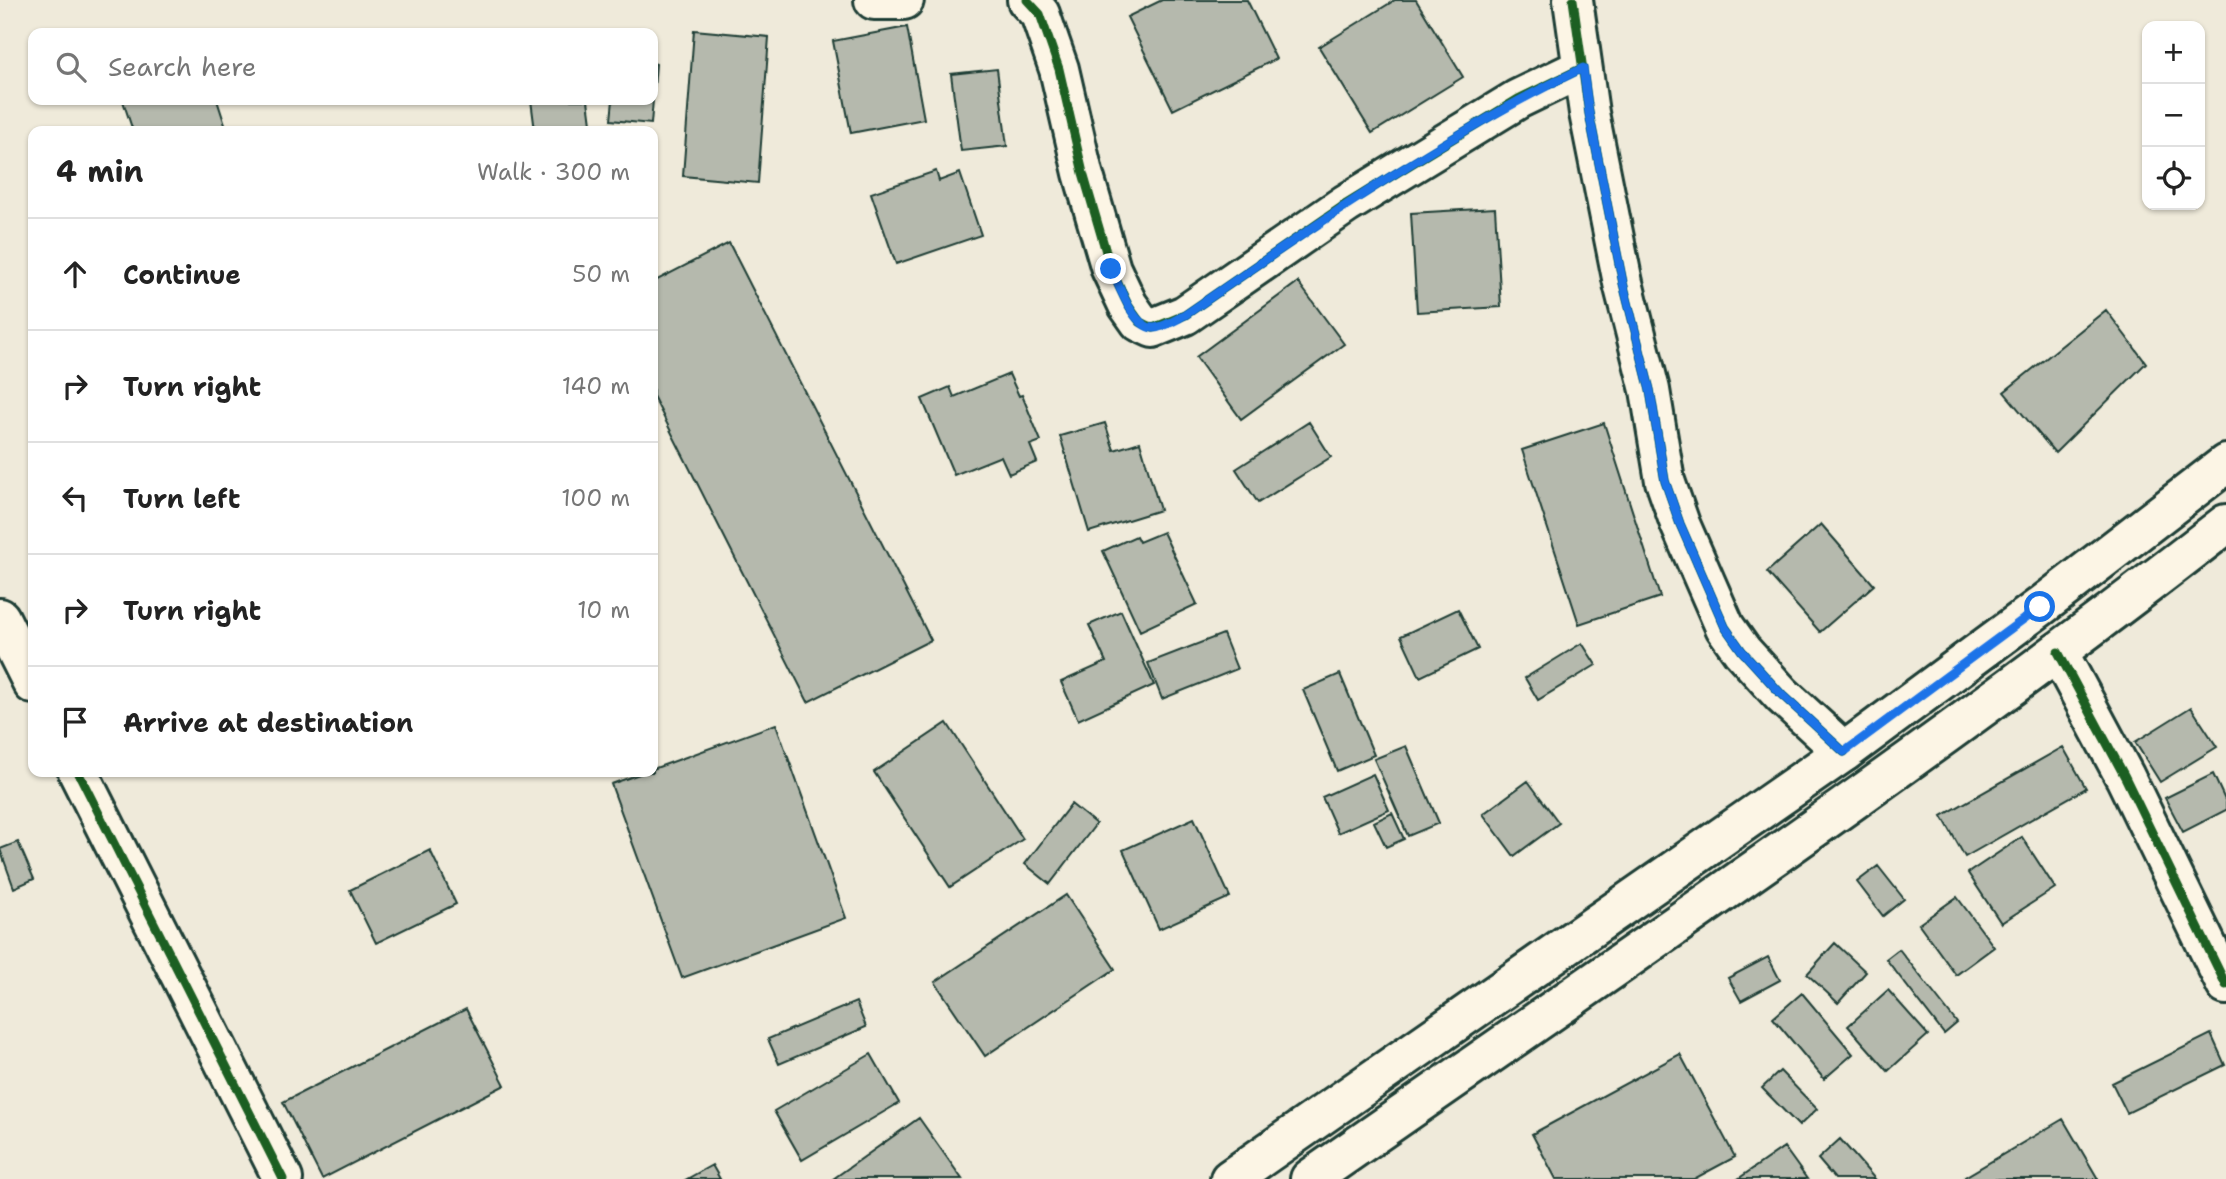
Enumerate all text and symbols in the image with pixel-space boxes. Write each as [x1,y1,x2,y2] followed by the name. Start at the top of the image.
[2142,21,2205,210] map controls
[2142,21,2205,84] button: +
[28,28,658,105] search box
[52,48,90,86] icon: search
[108,49,257,84] text: Search here
[2142,84,2205,147] button: −
[2142,147,2205,210] button: locate
[56,151,143,192] text: 4 min
[477,157,630,187] text: Walk · 300 m
[1095,253,1126,284] route end
[56,255,94,293] icon: ahead
[123,257,241,292] text: Continue
[572,259,630,289] text: 50 m
[56,367,94,405] icon: right
[123,369,261,404] text: Turn right
[562,371,630,401] text: 140 m
[56,479,94,517] icon: left
[123,481,240,516] text: Turn left
[561,483,630,513] text: 100 m
[56,591,94,629] icon: right
[2024,591,2055,622] route start
[123,593,261,628] text: Turn right
[577,595,630,625] text: 10 m
[56,703,94,741] icon: arrive
[123,705,413,740] text: Arrive at destination

